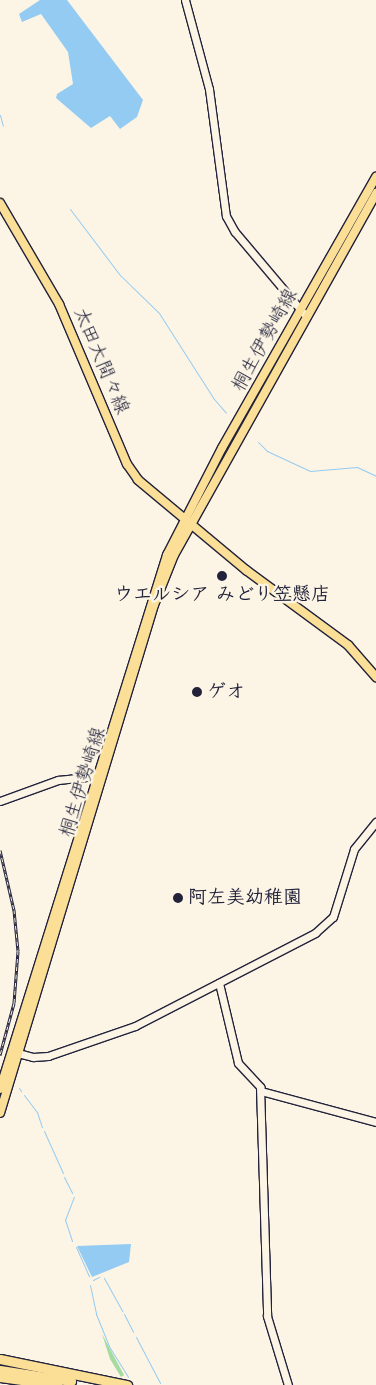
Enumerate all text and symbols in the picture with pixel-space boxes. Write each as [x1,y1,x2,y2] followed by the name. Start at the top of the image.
[227,285,303,395] street label: 桐生伊勢崎線
[68,304,134,418] street label: 太田大間々線
[216,570,228,582] marker: ウエルシア みどり笠懸店
[114,584,330,606] place label: ウエルシア みどり笠懸店
[207,681,245,703] place label: ゲオ
[191,686,203,698] marker: ゲオ
[55,724,111,840] street label: 桐生伊勢崎線
[188,887,302,909] place label: 阿左美幼稚園
[172,892,184,904] marker: 阿左美幼稚園

